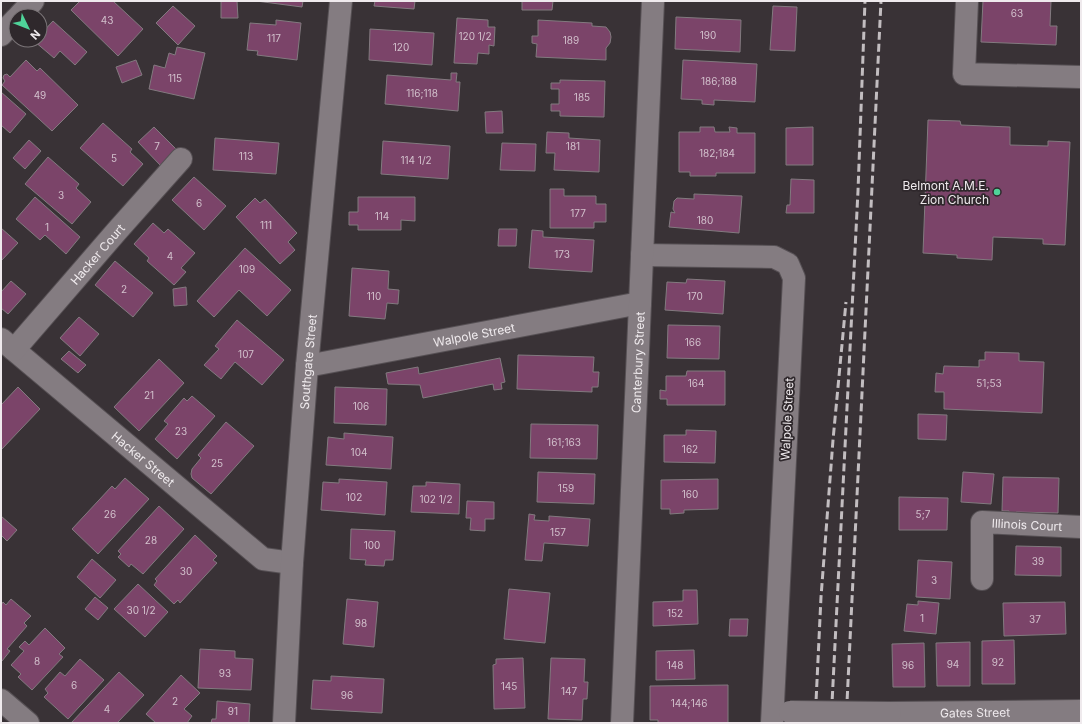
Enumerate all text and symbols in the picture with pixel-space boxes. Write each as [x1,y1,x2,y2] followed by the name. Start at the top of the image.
[1011,7,1023,19] house number: 63
[8,8,48,48] north arrow
[101,14,113,26] house number: 43
[27,27,43,43] text: N
[700,29,716,41] house number: 190
[458,30,492,42] house number: 120 1/2
[267,32,281,44] house number: 117
[563,34,579,46] house number: 189
[393,41,409,53] house number: 120
[168,72,182,84] house number: 115
[701,75,737,87] house number: 186;188
[406,87,438,99] house number: 116;118
[34,89,46,101] house number: 49
[574,91,590,103] house number: 185
[154,140,160,152] house number: 7
[566,140,580,152] house number: 181
[699,147,735,159] house number: 182;184
[239,150,253,162] house number: 113
[111,152,117,164] house number: 5
[400,154,432,166] house number: 114 1/2
[902,178,989,207] place label: Belmont A.M.E. Zion Church
[992,187,1002,197] marker: Belmont A.M.E. Zion Church
[58,189,64,201] house number: 3
[196,197,202,209] house number: 6
[570,207,586,219] house number: 177
[375,210,389,222] house number: 114
[697,214,713,226] house number: 180
[260,219,272,231] house number: 111
[67,220,127,287] street label: Hacker Court
[45,221,49,233] house number: 1
[554,248,570,260] house number: 173
[167,250,173,262] house number: 4
[239,263,255,275] house number: 109
[121,283,127,295] house number: 2
[367,290,381,302] house number: 110
[687,290,703,302] house number: 170
[628,311,647,413] street label: Canterbury Street
[296,314,319,410] street label: Southgate Street
[432,319,516,349] street label: Walpole Street
[685,336,701,348] house number: 166
[238,348,254,360] house number: 107
[688,377,704,389] house number: 164
[777,377,797,461] street label: Walpole Street
[976,377,1002,389] house number: 51;53
[144,389,154,401] house number: 21
[353,400,369,412] house number: 106
[175,425,187,437] house number: 23
[109,428,178,489] street label: Hacker Street
[547,436,581,448] house number: 161;163
[682,443,698,455] house number: 162
[351,446,367,458] house number: 104
[211,457,223,469] house number: 25
[558,482,574,494] house number: 159
[682,488,698,500] house number: 160
[346,491,362,503] house number: 102
[419,493,453,505] house number: 102 1/2
[104,508,116,520] house number: 26
[916,508,931,520] house number: 5;7
[991,515,1063,534] street label: Illinois Court
[550,526,566,538] house number: 157
[145,534,157,546] house number: 28
[364,539,380,551] house number: 100
[1032,555,1044,567] house number: 39
[180,565,192,577] house number: 30
[931,574,937,586] house number: 3
[126,604,156,616] house number: 30 1/2
[667,607,683,619] house number: 152
[920,612,924,624] house number: 1
[1029,613,1041,625] house number: 37
[355,617,367,629] house number: 98
[34,655,40,667] house number: 8
[992,656,1004,668] house number: 92
[947,658,959,670] house number: 94
[667,659,683,671] house number: 148
[902,659,914,671] house number: 96
[219,667,231,679] house number: 93
[71,679,77,691] house number: 6
[501,680,517,692] house number: 145
[561,685,577,697] house number: 147
[341,689,353,701] house number: 96
[172,695,178,707] house number: 2
[671,697,707,709] house number: 144;146
[104,703,110,715] house number: 4
[940,704,1010,720] street label: Gates Street
[228,705,238,717] house number: 91

